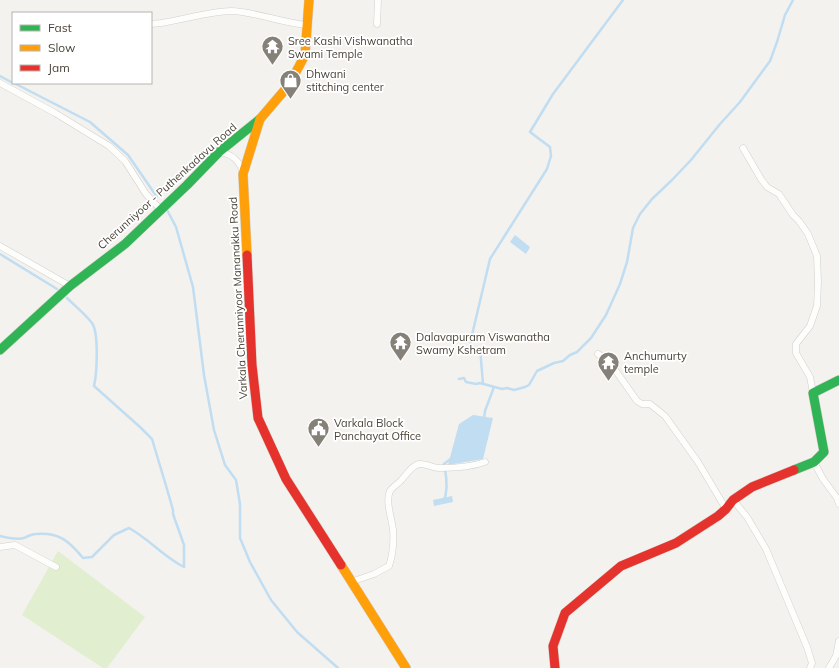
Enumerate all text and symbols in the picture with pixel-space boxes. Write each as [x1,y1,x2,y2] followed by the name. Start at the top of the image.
[12,12,152,84] legend
[48,20,72,35] text: Fast
[260,34,286,67] temple icon: Sree Kashi Vishwanatha Swami Temple
[288,34,413,61] place label: Sree Kashi Vishwanatha Swami Temple
[48,40,76,55] text: Slow
[48,60,70,75] text: Jam
[278,67,304,100] shop icon: Dhwani stitching center
[306,67,384,94] place label: Dhwani stitching center
[95,120,239,252] street label: Cherunniyoor - Puthenkadavu Road
[226,196,250,400] street label: Varkala Cherunniyoor Mananakku Road
[388,330,414,363] temple icon: Dalavapuram Viswanatha Swamy Kshetram
[416,330,550,357] place label: Dalavapuram Viswanatha Swamy Kshetram
[595,349,621,382] temple icon: Anchumurty temple
[624,349,687,376] place label: Anchumurty temple
[306,416,332,449] public building icon: Varkala Block Panchayat Office
[334,416,421,443] place label: Varkala Block Panchayat Office

